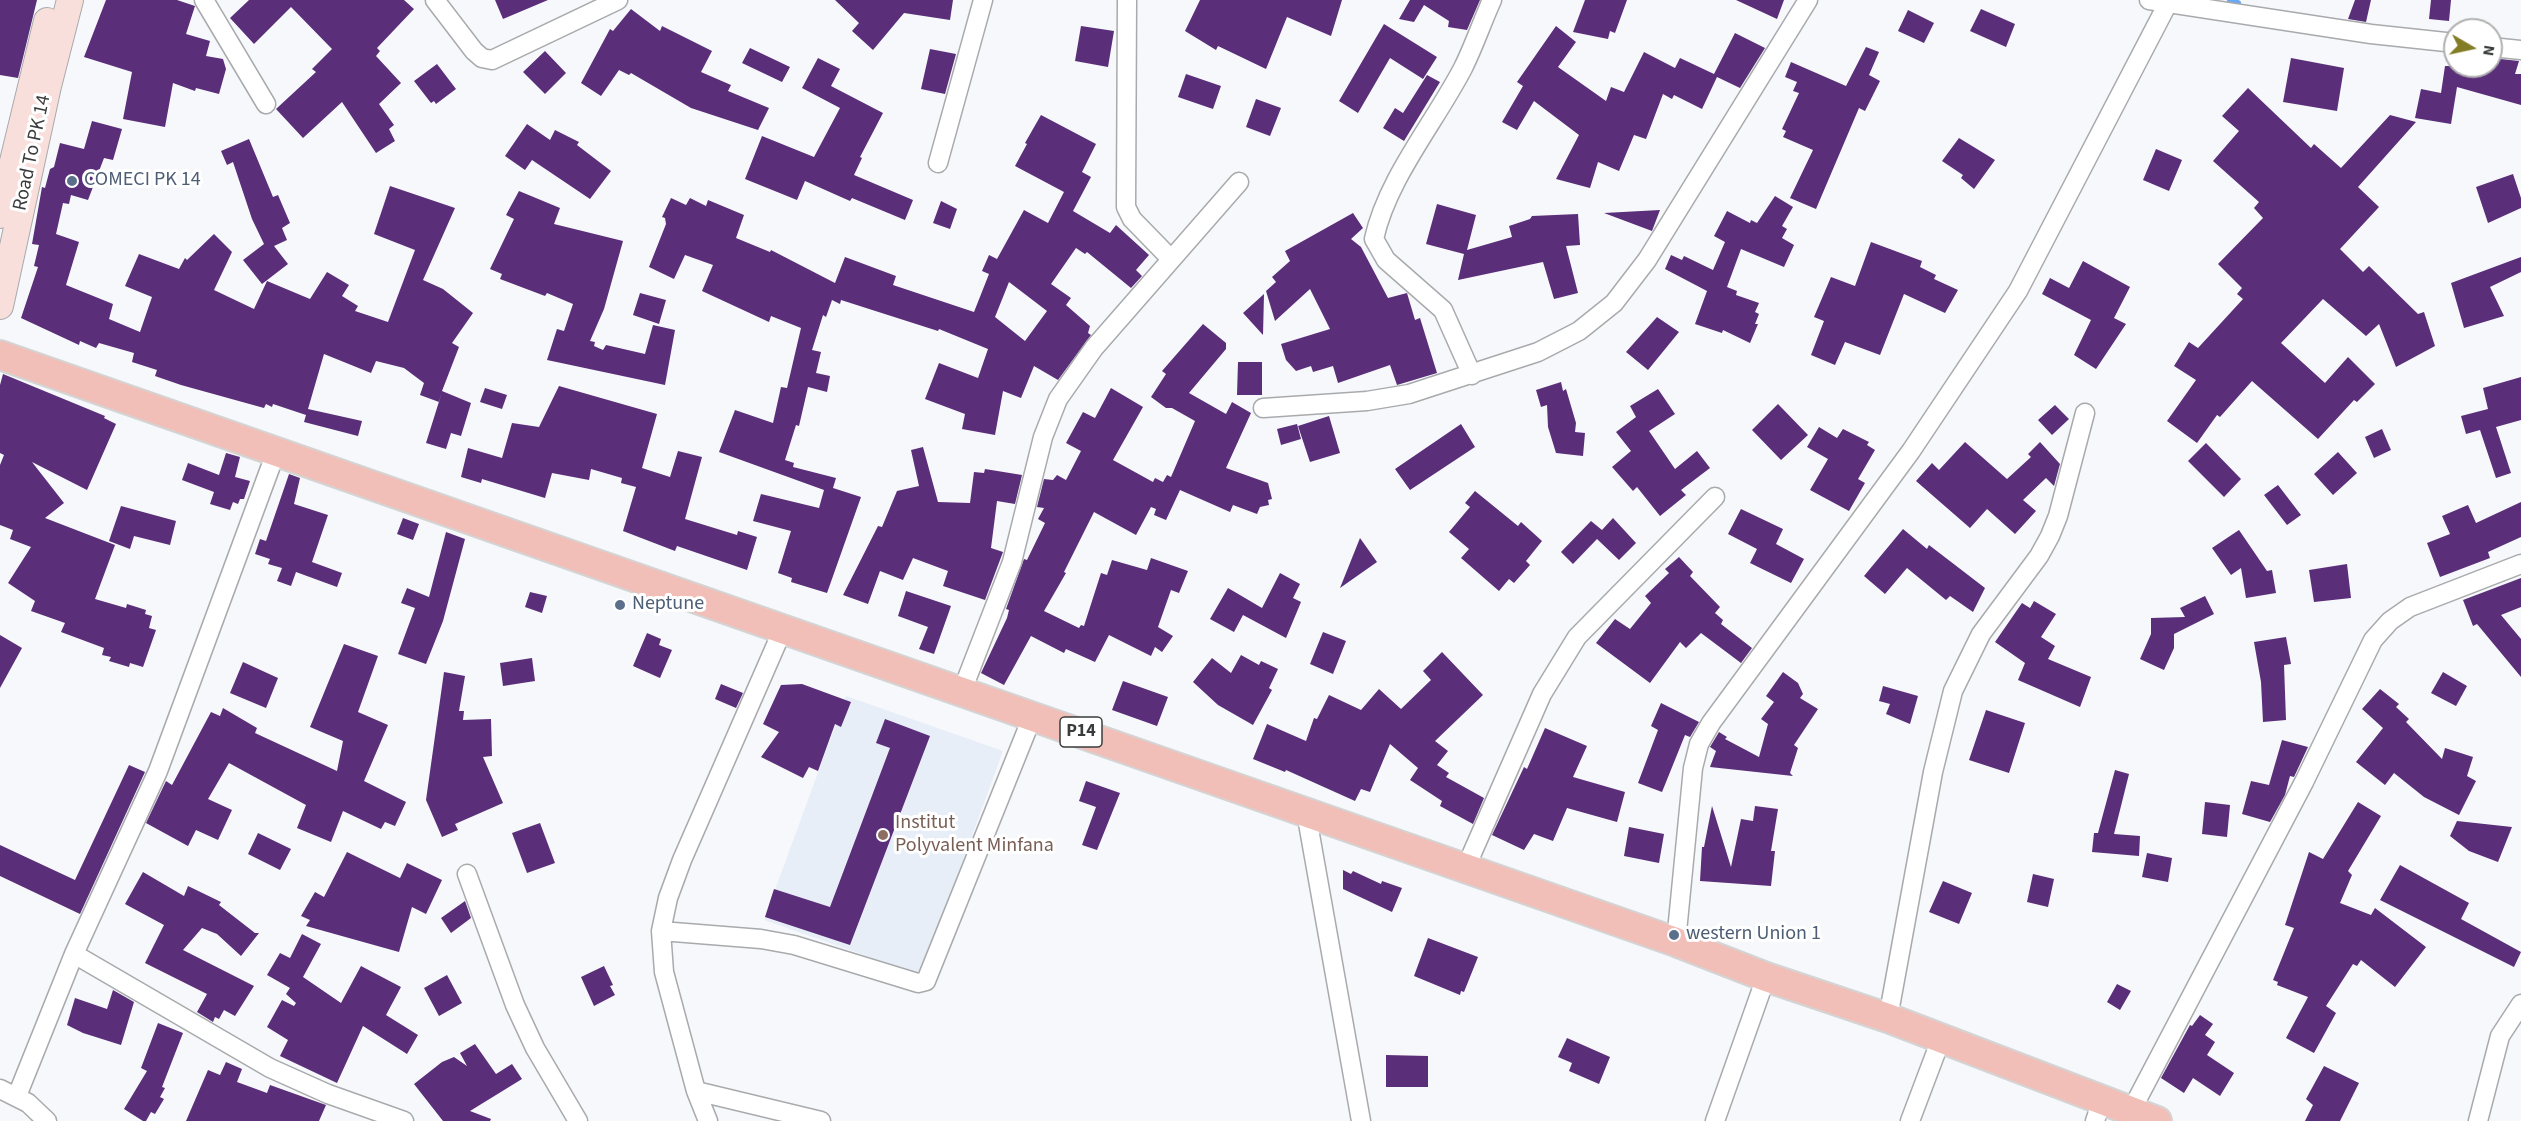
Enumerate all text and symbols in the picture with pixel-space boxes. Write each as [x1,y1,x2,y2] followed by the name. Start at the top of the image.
[2443,18,2503,78] north arrow
[2477,44,2501,57] text: N
[9,93,57,213] street label: Road To PK 14
[84,169,201,193] place label: COMECI PK 14
[65,174,79,188] marker: COMECI PK 14
[632,593,704,617] place label: Neptune
[613,598,627,612] marker: Neptune
[1060,717,1102,747] road number: P14
[895,812,1054,859] place label: Institut Polyvalent Minfana
[876,828,890,842] marker: Institut Polyvalent Minfana
[1686,923,1821,947] place label: western Union 1
[1667,928,1681,942] marker: western Union 1

